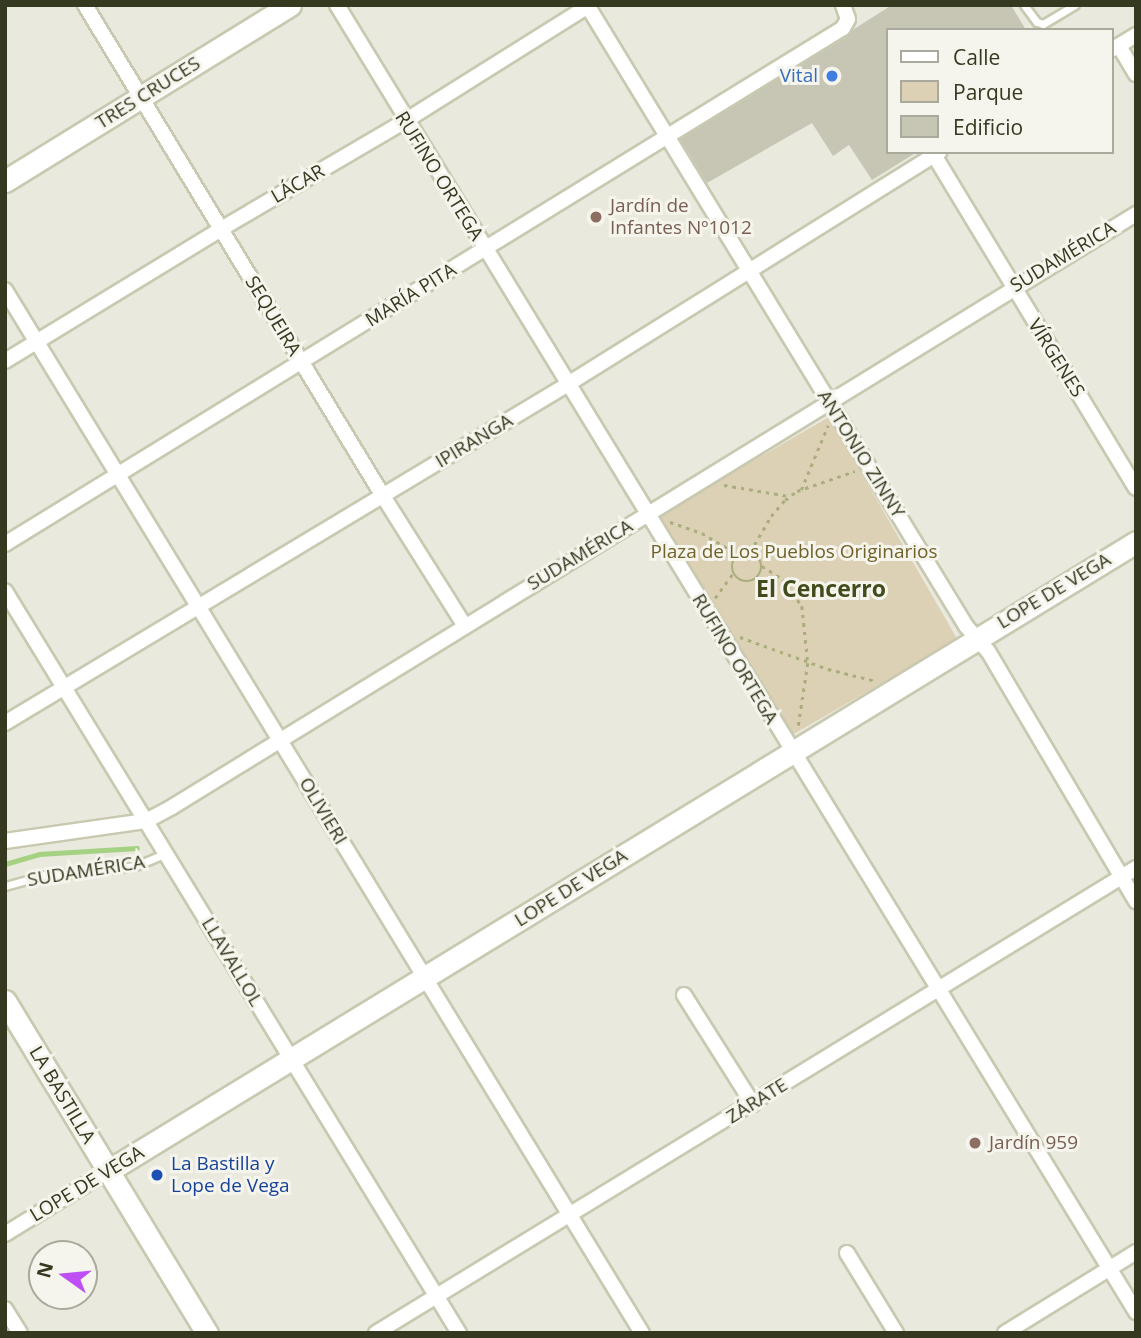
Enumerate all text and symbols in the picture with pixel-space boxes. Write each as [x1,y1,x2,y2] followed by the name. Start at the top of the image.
[886,28,1113,154] legend
[953,43,1000,71] text: Calle
[92,52,204,134] street label: TRES CRUCES
[780,65,818,87] place label: Vital
[824,68,840,84] marker: Vital
[953,78,1023,106] text: Parque
[390,107,488,245] street label: RUFINO ORTEGA
[953,113,1023,141] text: Edificio
[267,160,329,208] street label: LÁCAR
[610,195,752,239] place label: Jardín de Infantes Nº1012
[588,209,604,225] marker: Jardín de Infantes Nº1012
[1006,217,1120,297] street label: SUDAMÉRICA
[362,258,460,332] street label: MARÍA PITA
[240,272,306,360] street label: SEQUEIRA
[1023,315,1089,401] street label: VÍRGENES
[813,386,909,522] street label: ANTONIO ZINNY
[431,409,517,473] street label: IPIRANGA
[523,515,637,595] street label: SUDAMÉRICA
[650,541,938,563] park label: Plaza de Los Pueblos Originarios
[993,548,1115,634] street label: LOPE DE VEGA
[756,574,886,602] district label: El Cencerro
[687,590,783,728] street label: RUFINO ORTEGA
[294,773,352,849] street label: OLIVIERI
[510,844,632,932] street label: LOPE DE VEGA
[26,850,146,892] street label: SUDAMÉRICA
[197,913,267,1011] street label: LLAVALLOL
[24,1042,100,1148] street label: LA BASTILLA
[722,1073,792,1129] street label: ZÁRATE
[989,1132,1078,1154] place label: Jardín 959
[967,1135,983,1151] marker: Jardín 959
[26,1141,148,1227] street label: LOPE DE VEGA
[171,1153,290,1197] place label: La Bastilla y Lope de Vega
[149,1167,165,1183] marker: La Bastilla y Lope de Vega
[28,1240,98,1310] north arrow
[30,1259,59,1281] text: N

